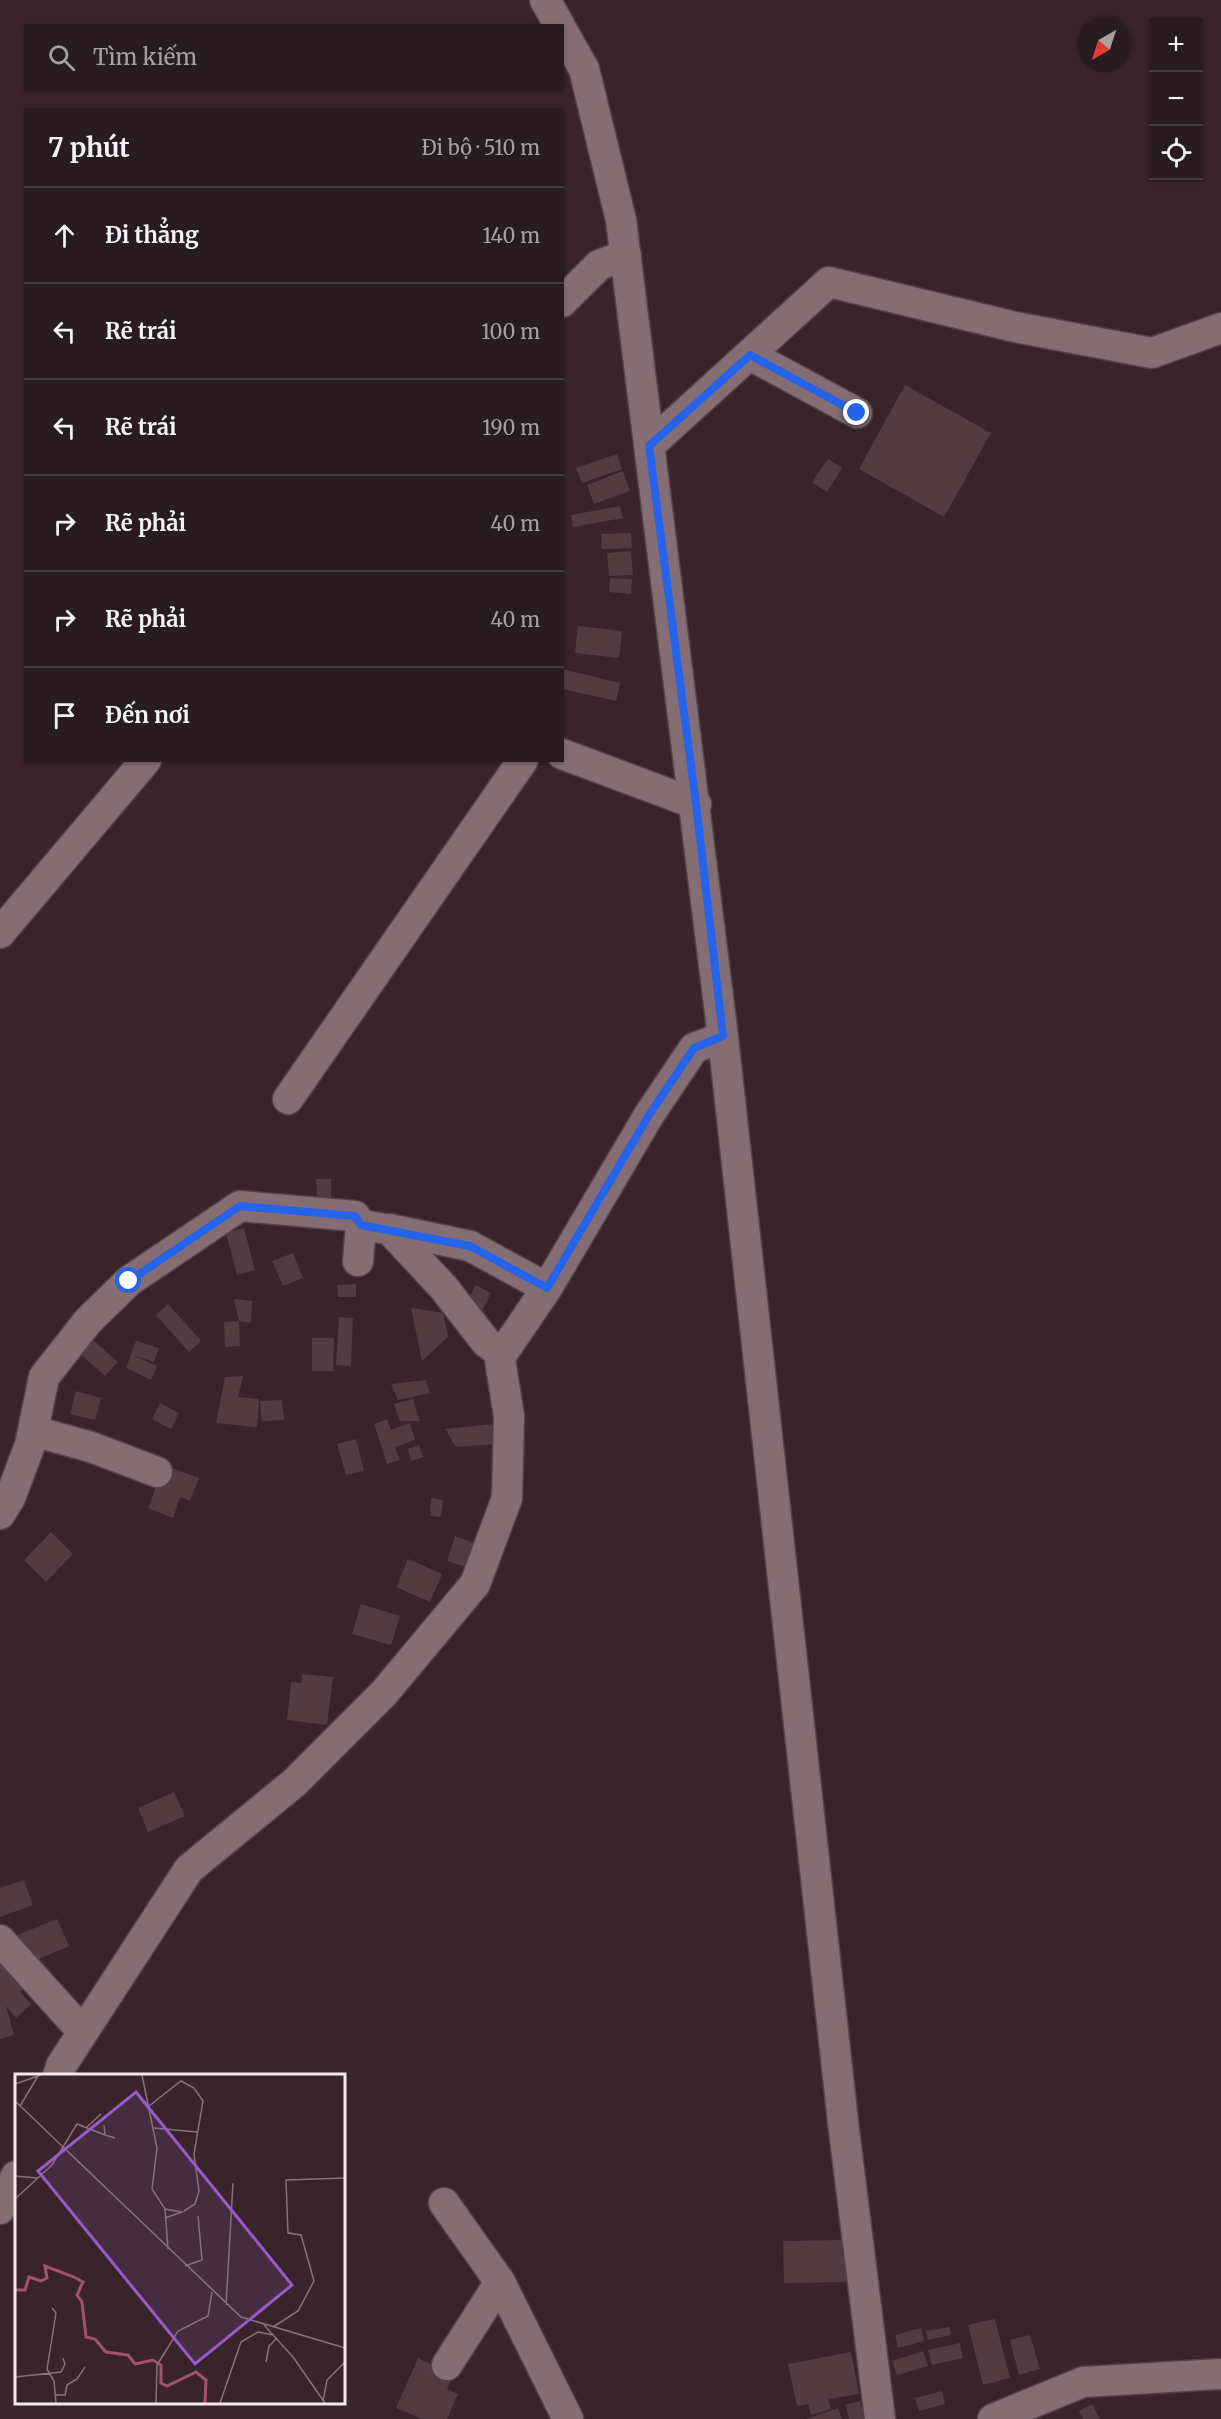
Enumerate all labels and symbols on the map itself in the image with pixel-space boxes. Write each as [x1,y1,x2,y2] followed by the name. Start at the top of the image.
[1077,18,1131,72] north arrow
[843,399,869,425] route end
[115,1267,141,1293] route start
[15,2074,345,2404] inset map

